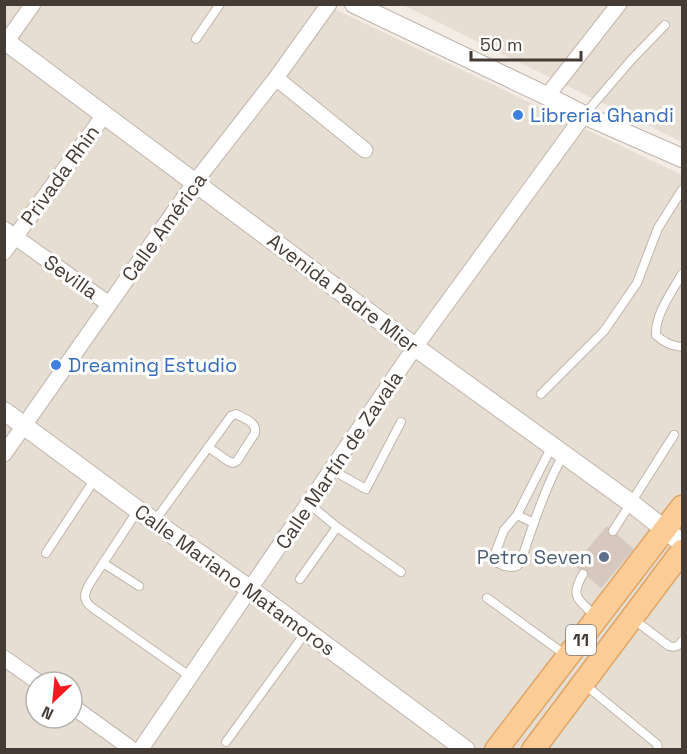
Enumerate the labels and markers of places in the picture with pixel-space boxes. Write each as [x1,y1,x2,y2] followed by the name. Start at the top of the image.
[530,102,674,128] place label: Libreria Ghandi
[511,108,525,122] marker: Libreria Ghandi
[68,352,237,378] place label: Dreaming Estudio
[49,358,63,372] marker: Dreaming Estudio
[477,544,592,570] place label: Petro Seven
[597,550,611,564] marker: Petro Seven

